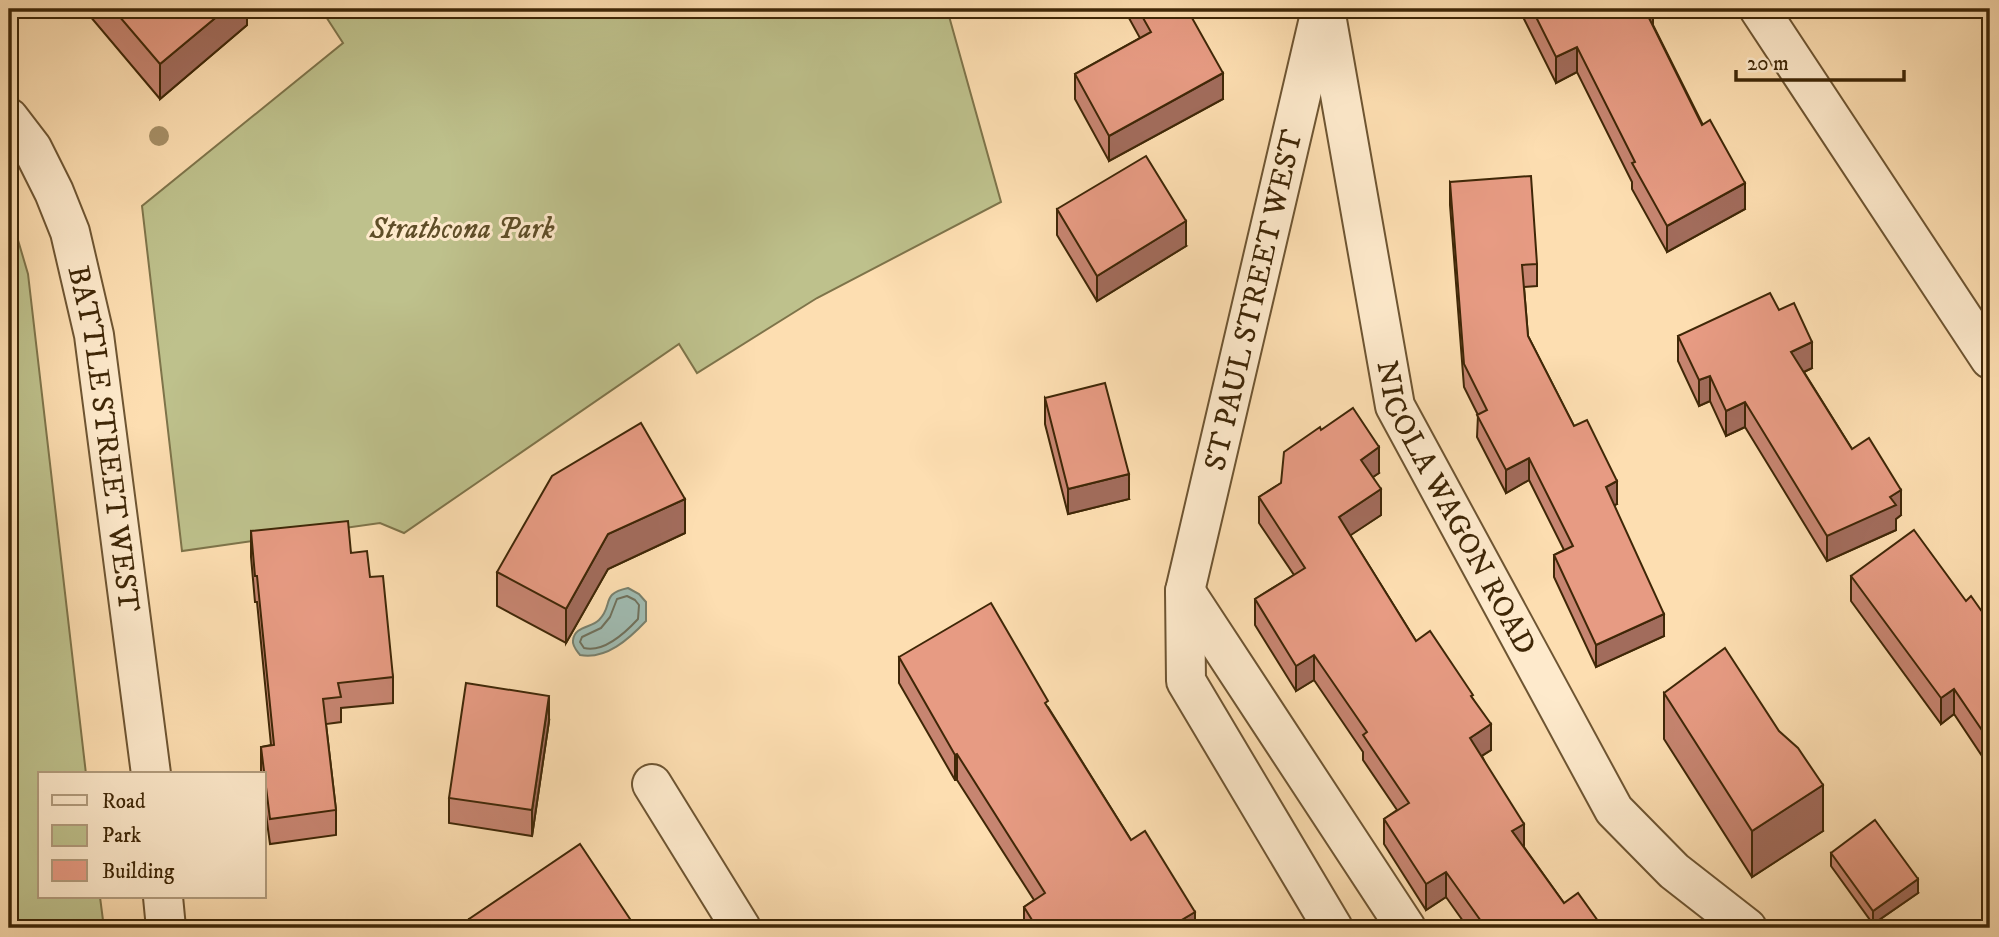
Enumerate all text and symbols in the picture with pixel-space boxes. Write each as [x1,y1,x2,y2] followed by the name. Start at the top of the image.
[1736,38,1904,82] scale bar
[1747,51,1789,77] text: 20 m
[1197,126,1312,474] street label: ST PAUL STREET WEST
[368,211,555,248] park label: Strathcona Park
[58,262,147,615] street label: BATTLE STREET WEST
[1367,358,1543,661] street label: NICOLA WAGON ROAD
[38,772,266,898] legend
[102,789,146,815] text: Road
[102,823,142,849] text: Park
[102,859,175,885] text: Building

